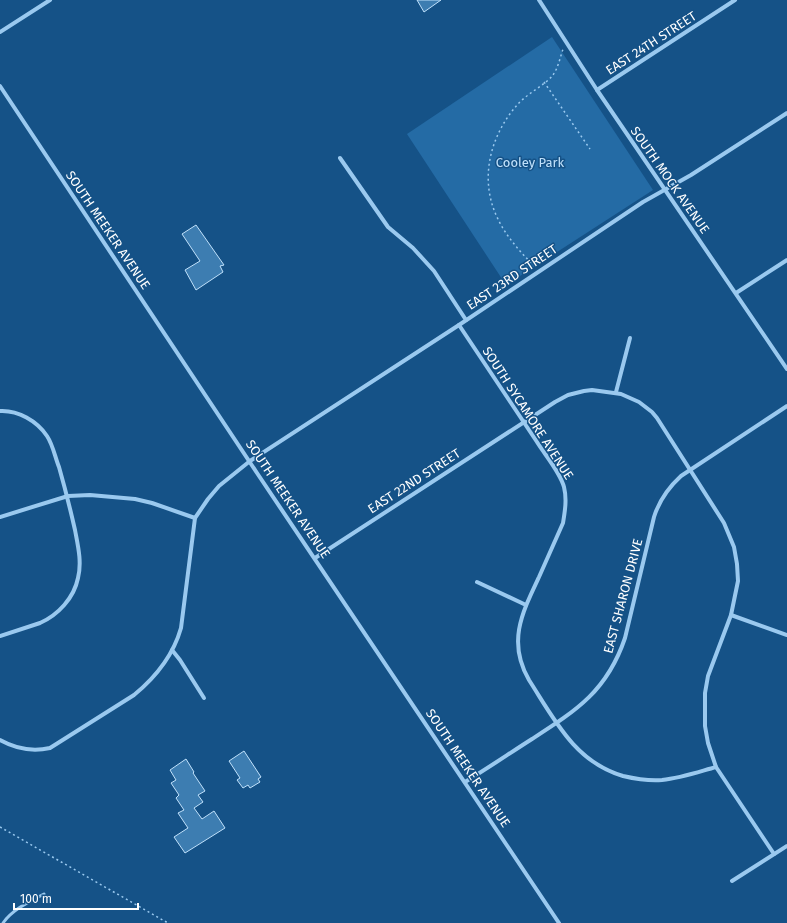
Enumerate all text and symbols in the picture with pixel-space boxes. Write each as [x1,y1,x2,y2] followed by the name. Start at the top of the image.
[603,8,699,78] street label: EAST 24TH STREET
[627,124,713,236] street label: SOUTH MOCK AVENUE
[496,155,565,170] park label: Cooley Park
[63,168,153,292] street label: SOUTH MEEKER AVENUE
[464,241,560,313] street label: EAST 23RD STREET
[479,344,577,482] street label: SOUTH SYCAMORE AVENUE
[243,437,333,561] street label: SOUTH MEEKER AVENUE
[365,445,463,516] street label: EAST 22ND STREET
[600,537,646,655] street label: EAST SHARON DRIVE
[423,706,513,830] street label: SOUTH MEEKER AVENUE
[14,885,138,911] scale bar
[20,892,52,906] text: 100 m

